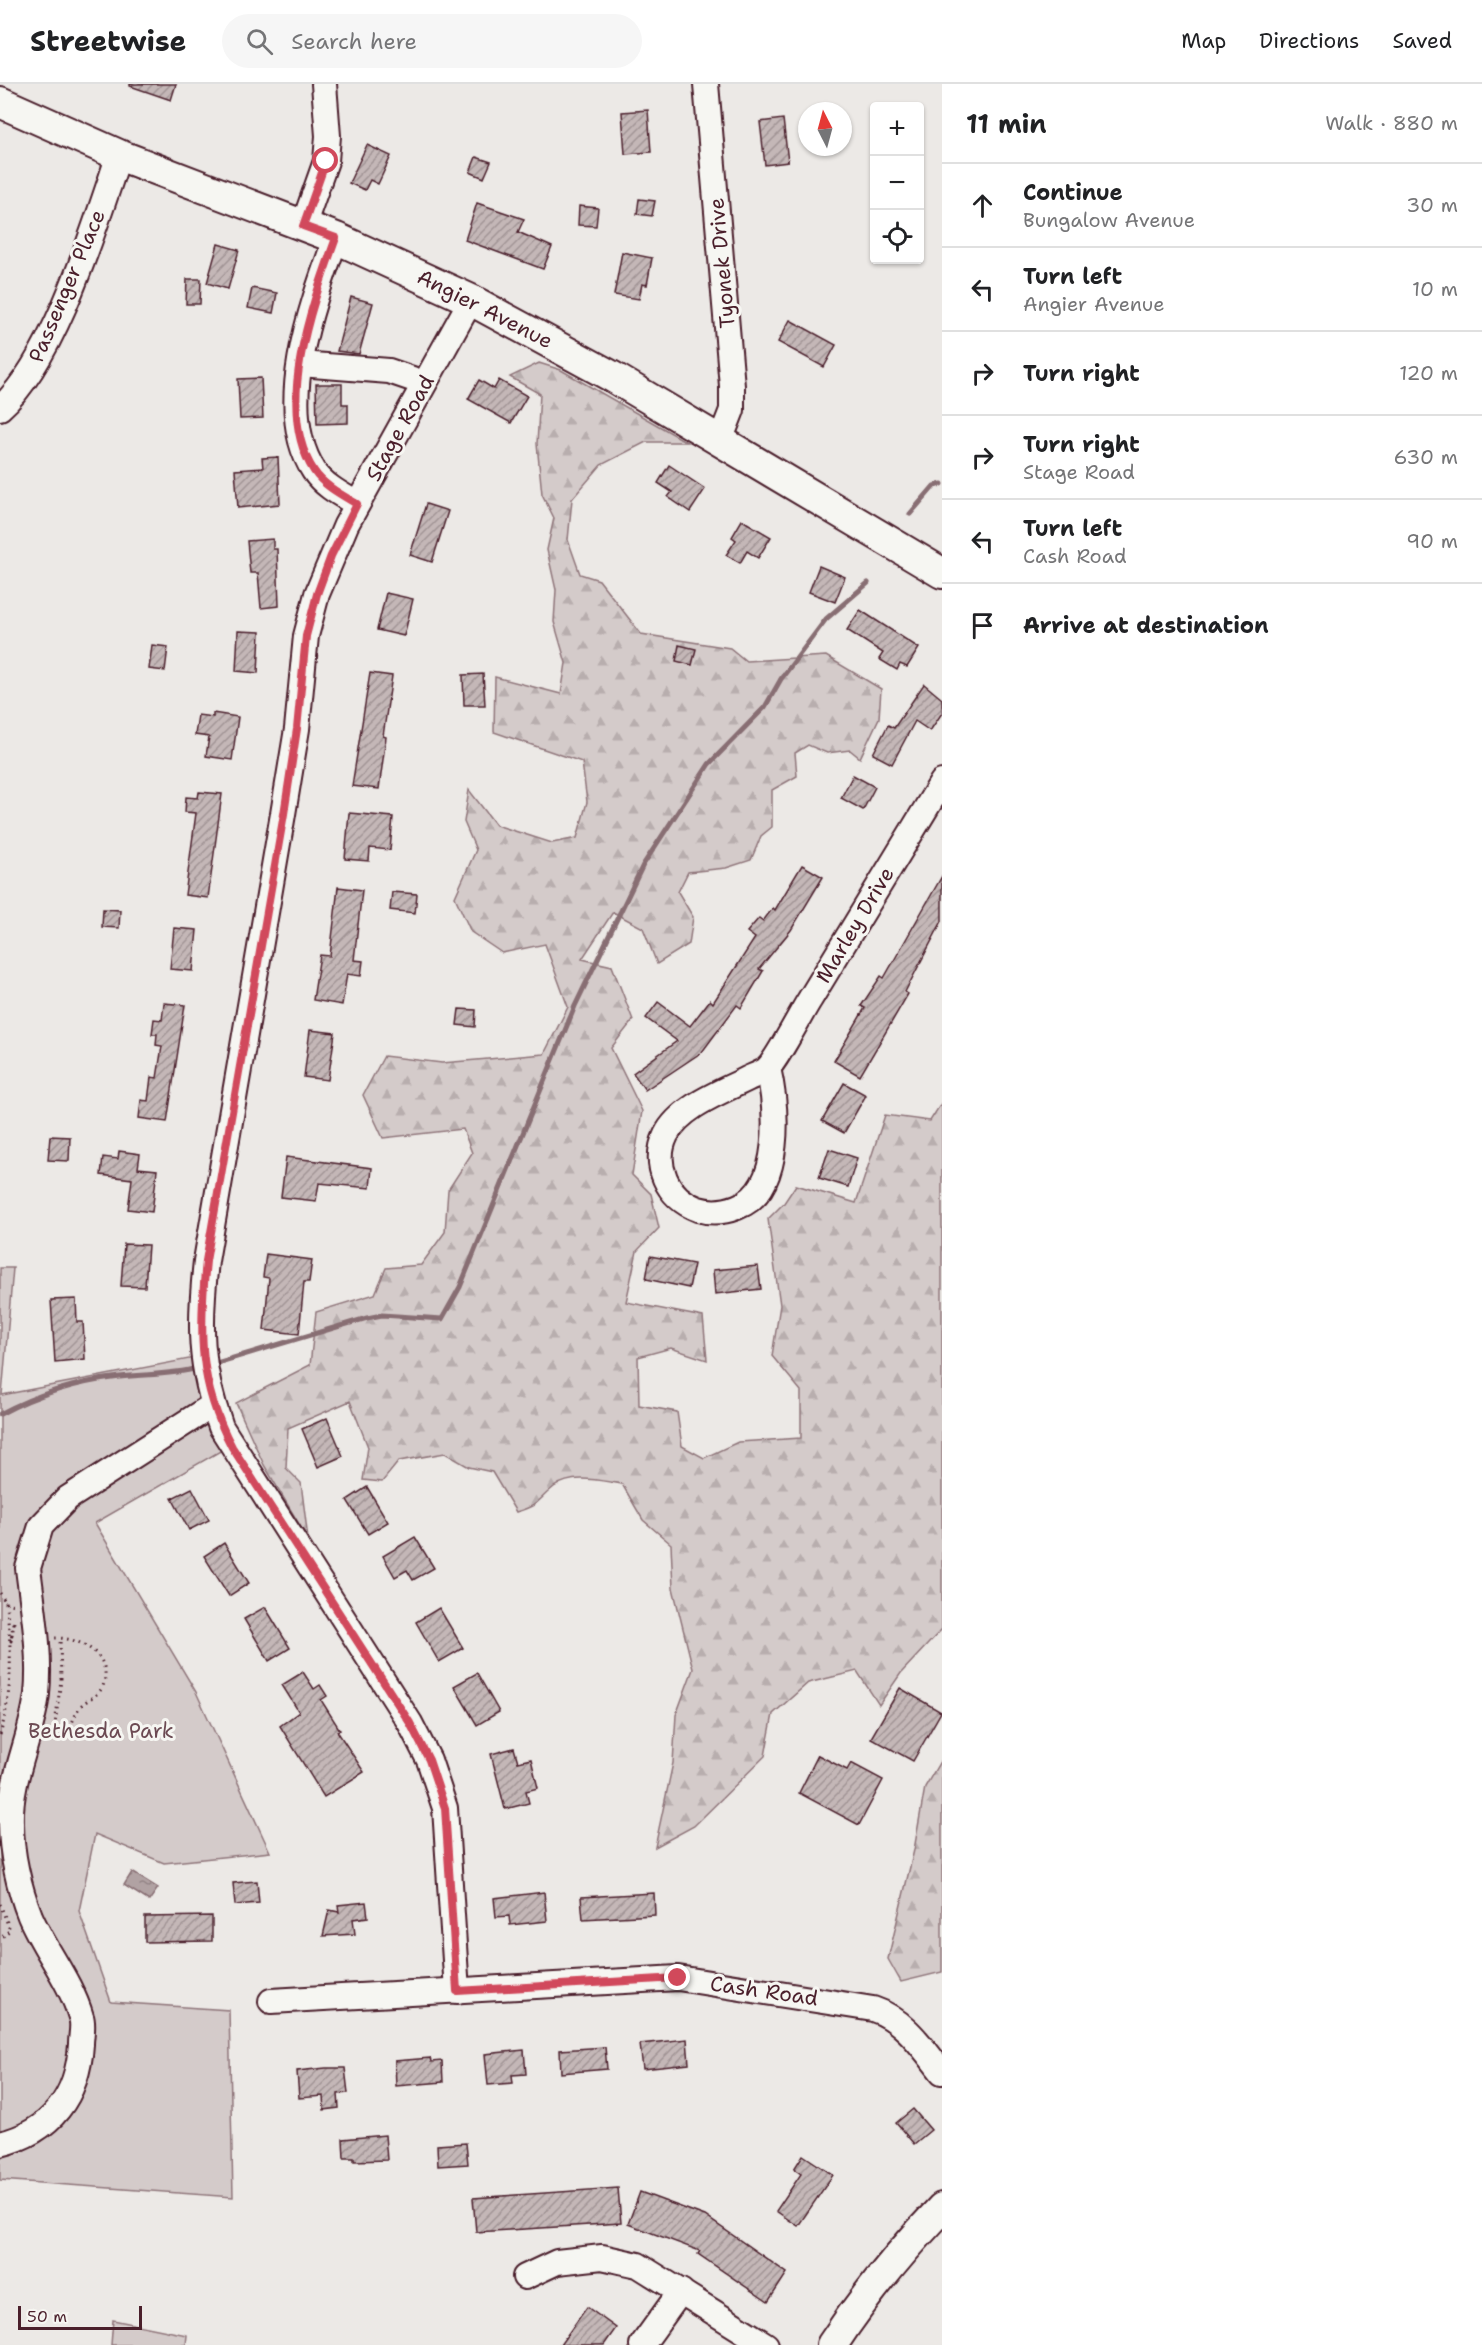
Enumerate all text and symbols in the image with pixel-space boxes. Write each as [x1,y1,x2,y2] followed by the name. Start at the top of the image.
[222,14,642,68] search box
[30,22,186,60] text: Streetwise
[243,25,276,58] icon: search
[291,27,417,56] text: Search here
[1181,27,1226,55] text: Map
[1259,27,1359,55] text: Directions
[1392,27,1452,55] text: Saved
[798,102,852,156] north arrow
[870,102,924,264] map controls
[870,102,924,156] button: +
[966,106,1047,141] text: 11 min
[1325,110,1458,136] text: Walk · 880 m
[312,147,338,173] route start
[870,156,924,210] button: −
[1023,178,1123,207] text: Continue
[966,189,999,222] icon: ahead
[1406,192,1458,218] text: 30 m
[702,197,742,329] street label: Tyonek Drive
[22,205,112,367] street label: Passenger Place
[1023,207,1195,233] text: Bungalow Avenue
[870,210,924,264] button: locate
[1023,262,1122,291] text: Turn left
[412,263,558,355] street label: Angier Avenue
[966,273,999,306] icon: left
[1412,276,1458,302] text: 10 m
[1023,291,1165,317] text: Angier Avenue
[966,357,999,390] icon: right
[1023,359,1140,388] text: Turn right
[1399,360,1458,386] text: 120 m
[359,370,441,486] street label: Stage Road
[1023,430,1140,459] text: Turn right
[966,441,999,474] icon: right
[1394,444,1458,470] text: 630 m
[1023,459,1135,485] text: Stage Road
[1023,514,1122,543] text: Turn left
[966,525,999,558] icon: left
[1406,528,1458,554] text: 90 m
[1023,543,1127,569] text: Cash Road
[966,609,999,642] icon: arrive
[1023,611,1269,640] text: Arrive at destination
[809,862,901,988] street label: Marley Drive
[28,1717,174,1745] park label: Bethesda Park
[664,1964,690,1990] route end
[708,1970,820,2012] street label: Cash Road
[18,2303,142,2330] scale bar
[27,2306,67,2327] text: 50 m

